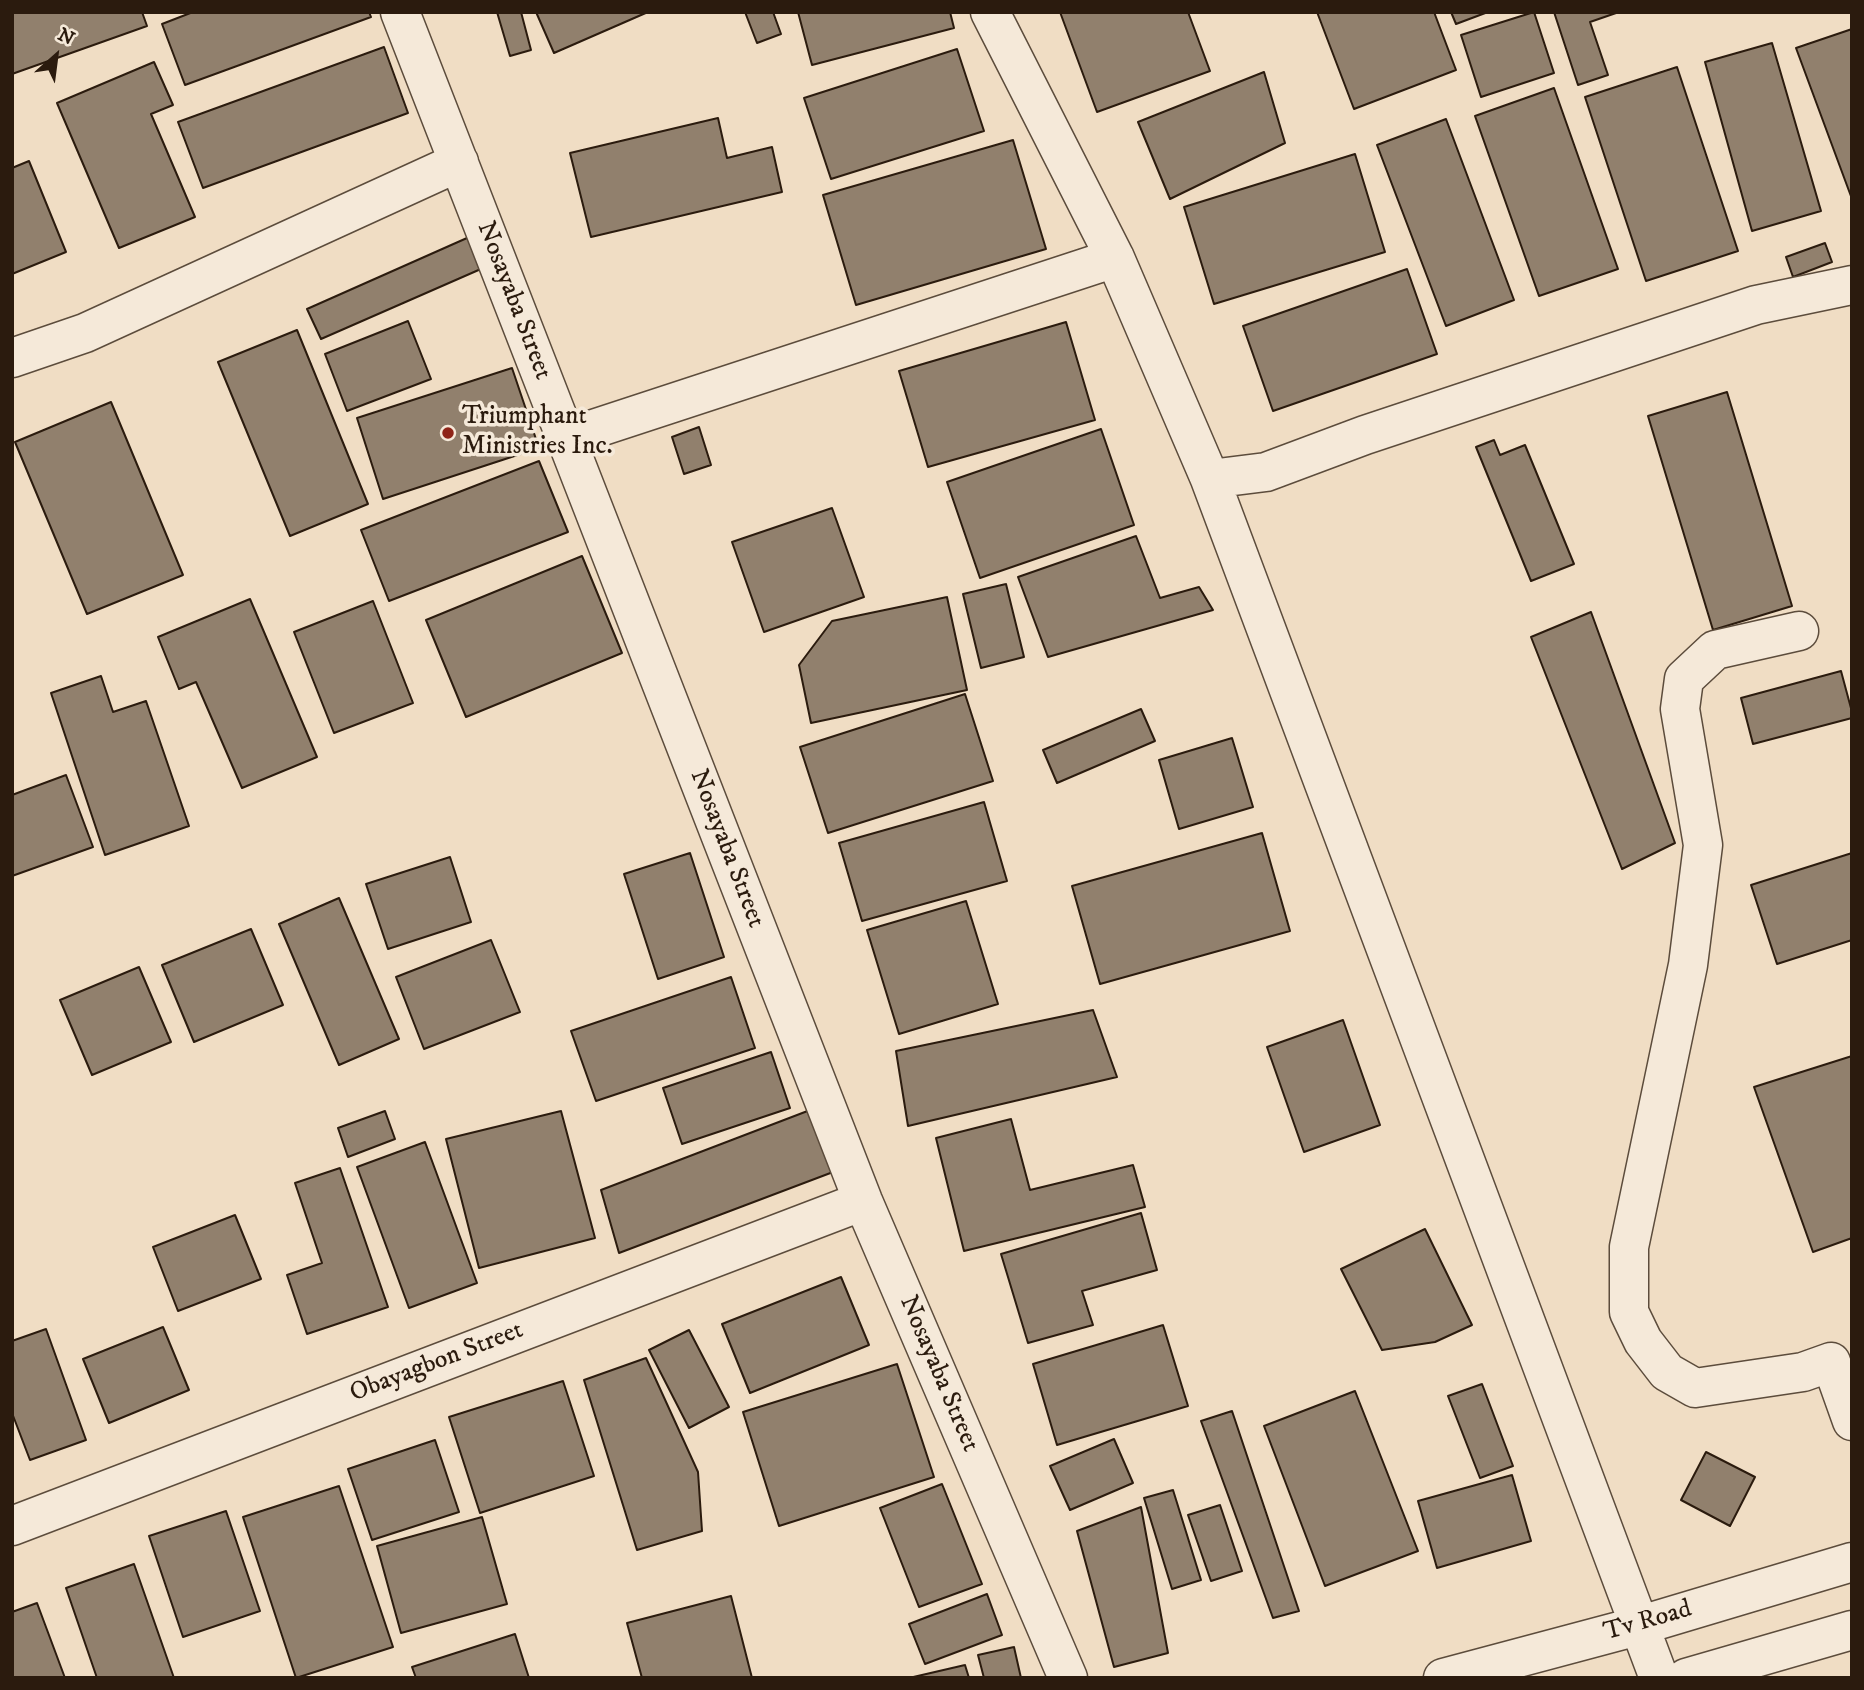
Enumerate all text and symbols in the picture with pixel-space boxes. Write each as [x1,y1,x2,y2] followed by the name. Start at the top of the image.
[21,21,91,91] north arrow
[54,23,78,51] text: N
[469,218,557,384] street label: Nosayaba Street
[462,402,613,464] place label: Triumphant Ministries Inc.
[440,425,456,441] marker: Triumphant Ministries Inc.
[682,766,770,932] street label: Nosayaba Street
[891,1291,985,1457] street label: Nosayaba Street
[346,1316,528,1410] street label: Obayagbon Street
[1600,1595,1696,1649] street label: Tv Road

